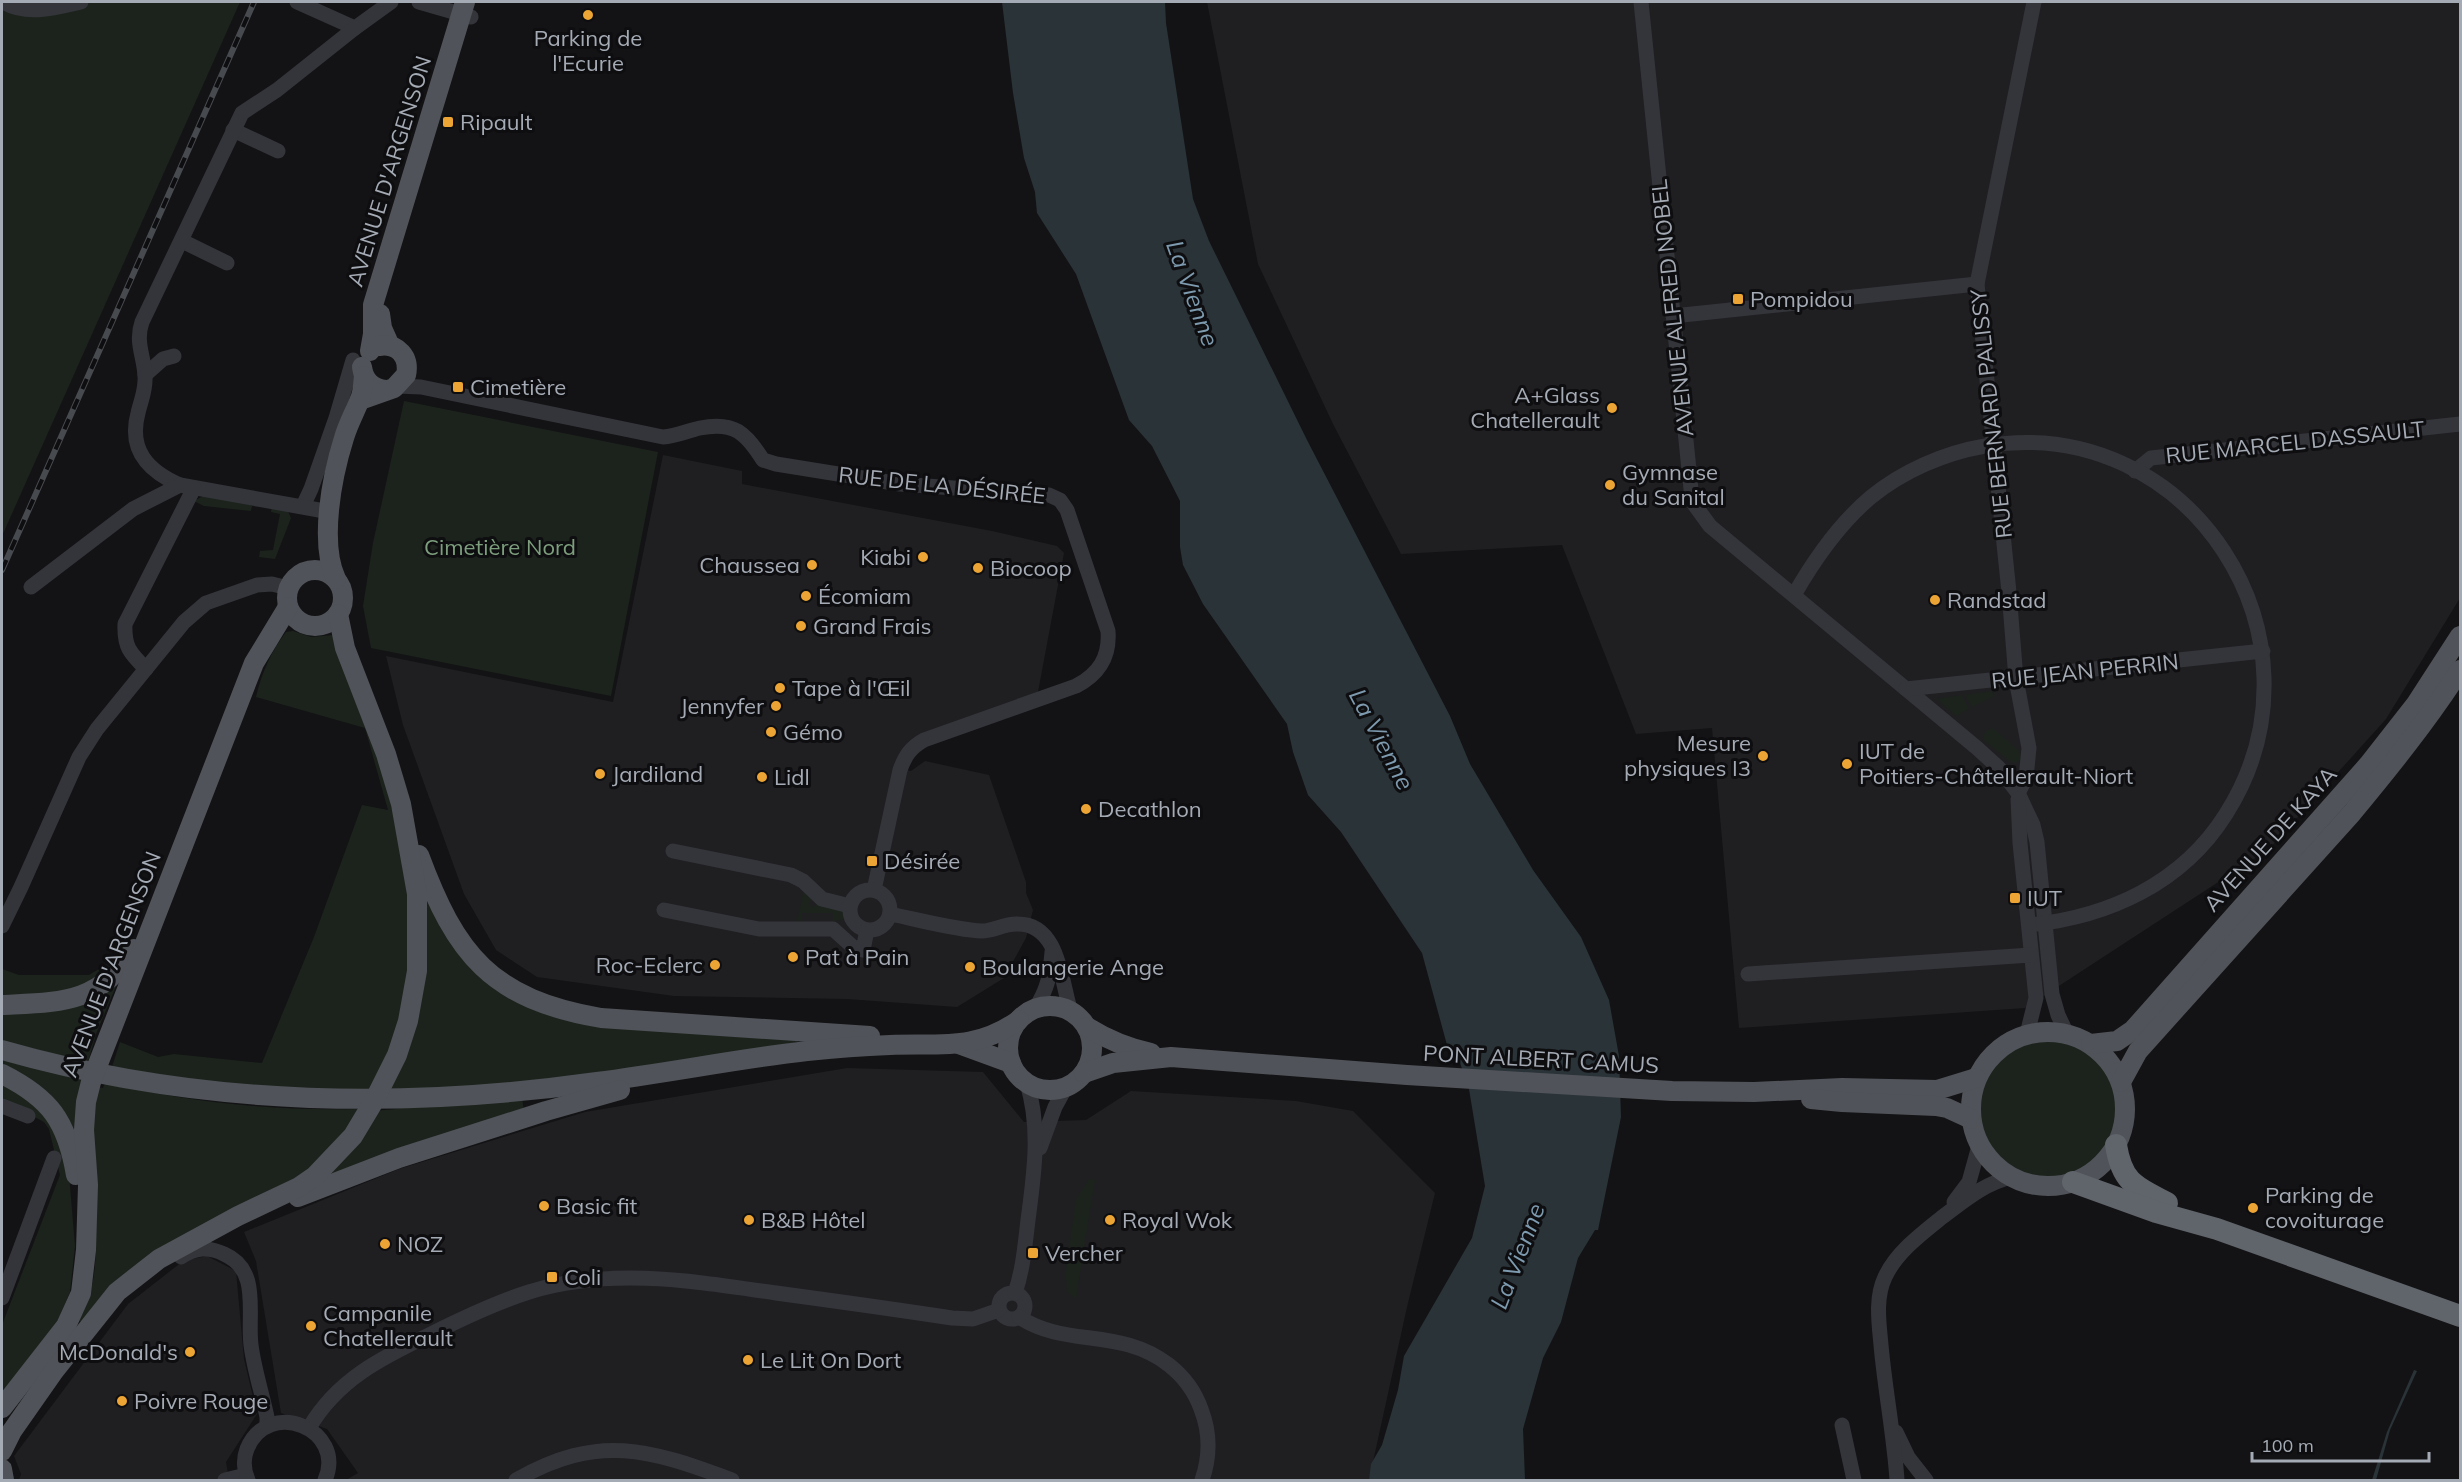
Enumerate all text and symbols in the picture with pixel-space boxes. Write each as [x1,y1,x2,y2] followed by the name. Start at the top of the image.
[581,8,595,22] marker: Parking de l'Ecurie
[534,24,642,77] place label: Parking de l'Ecurie
[341,52,437,290] street label: AVENUE D'ARGENSON
[460,108,533,136] place label: Ripault
[441,115,455,129] marker: Ripault
[1645,178,1699,438] street label: AVENUE ALFRED NOBEL
[1160,236,1226,350] water label: La Vienne
[1750,285,1853,313] place label: Pompidou
[1964,288,2018,540] street label: RUE BERNARD PALISSY
[1731,292,1745,306] marker: Pompidou
[470,373,566,401] place label: Cimetière
[451,380,465,394] marker: Cimetière
[1470,381,1600,434] place label: A+Glass Chatellerault
[1605,401,1619,415] marker: A+Glass Chatellerault
[2164,414,2426,470] street label: RUE MARCEL DASSAULT
[1622,458,1725,511] place label: Gymnase du Sanital
[837,460,1047,510] street label: RUE DE LA DÉSIRÉE
[1603,478,1617,492] marker: Gymnase du Sanital
[424,533,576,561] park label: Cimetière Nord
[860,543,911,571] place label: Kiabi
[916,550,930,564] marker: Kiabi
[699,551,800,579] place label: Chaussea
[990,554,1072,582] place label: Biocoop
[805,558,819,572] marker: Chaussea
[971,561,985,575] marker: Biocoop
[818,582,911,610] place label: Écomiam
[1947,586,2046,614] place label: Randstad
[799,589,813,603] marker: Écomiam
[1928,593,1942,607] marker: Randstad
[813,612,931,640] place label: Grand Frais
[794,619,808,633] marker: Grand Frais
[1990,647,2180,695] street label: RUE JEAN PERRIN
[792,674,910,702] place label: Tape à l'Œil
[773,681,787,695] marker: Tape à l'Œil
[1343,683,1421,795] water label: La Vienne
[680,692,764,720] place label: Jennyfer
[769,699,783,713] marker: Jennyfer
[783,718,843,746] place label: Gémo
[764,725,778,739] marker: Gémo
[1624,729,1751,782] place label: Mesure physiques I3
[1859,737,2134,790] place label: IUT de Poitiers-Châtellerault-Niort
[1756,749,1770,763] marker: Mesure physiques I3
[1840,757,1854,771] marker: IUT de Poitiers-Châtellerault-Niort
[612,760,703,788] place label: Jardiland
[2197,761,2343,917] street label: AVENUE DE KAYA
[774,763,810,791] place label: Lidl
[593,767,607,781] marker: Jardiland
[755,770,769,784] marker: Lidl
[1098,795,1202,823] place label: Decathlon
[1079,802,1093,816] marker: Decathlon
[55,847,167,1081] street label: AVENUE D'ARGENSON
[884,847,960,875] place label: Désirée
[865,854,879,868] marker: Désirée
[2027,884,2062,912] place label: IUT
[2008,891,2022,905] marker: IUT
[805,943,910,971] place label: Pat à Pain
[786,950,800,964] marker: Pat à Pain
[596,951,703,979] place label: Roc-Eclerc
[982,953,1164,981] place label: Boulangerie Ange
[708,958,722,972] marker: Roc-Eclerc
[963,960,977,974] marker: Boulangerie Ange
[1422,1039,1660,1079] street label: PONT ALBERT CAMUS
[2265,1181,2384,1234] place label: Parking de covoiturage
[556,1192,638,1220] place label: Basic fit
[537,1199,551,1213] marker: Basic fit
[1483,1199,1551,1313] water label: La Vienne
[2246,1201,2260,1215] marker: Parking de covoiturage
[761,1206,866,1234] place label: B&B Hôtel
[1122,1206,1233,1234] place label: Royal Wok
[742,1213,756,1227] marker: B&B Hôtel
[1103,1213,1117,1227] marker: Royal Wok
[397,1230,443,1258] place label: NOZ
[378,1237,392,1251] marker: NOZ
[1045,1239,1123,1267] place label: Vercher
[1026,1246,1040,1260] marker: Vercher
[564,1263,601,1291] place label: Coli
[545,1270,559,1284] marker: Coli
[323,1299,453,1352] place label: Campanile Chatellerault
[304,1319,318,1333] marker: Campanile Chatellerault
[59,1338,178,1366] place label: McDonald's
[183,1345,197,1359] marker: McDonald's
[760,1346,901,1374] place label: Le Lit On Dort
[741,1353,755,1367] marker: Le Lit On Dort
[134,1387,268,1415] place label: Poivre Rouge
[115,1394,129,1408] marker: Poivre Rouge
[2252,1425,2429,1463] scale bar
[2261,1434,2314,1457] text: 100 m

